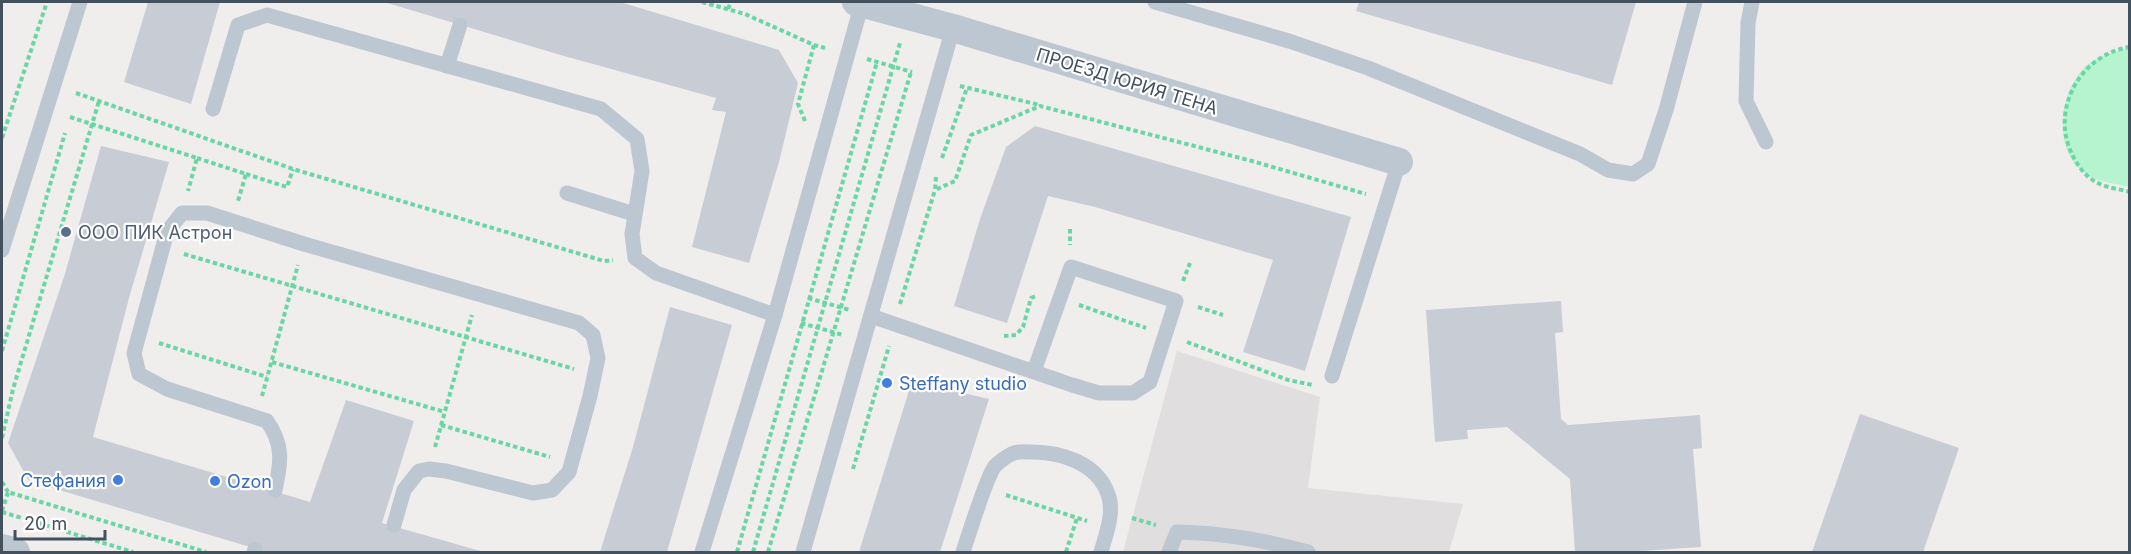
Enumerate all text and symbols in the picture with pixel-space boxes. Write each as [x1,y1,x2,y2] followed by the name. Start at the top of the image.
[1034,43,1220,119] street label: ПРОЕЗД ЮРИЯ ТЕНА
[78,222,232,243] place label: ООО ПИК Астрон
[59,225,73,239] marker: ООО ПИК Астрон
[899,373,1027,394] place label: Steffany studio
[880,376,894,390] marker: Steffany studio
[20,470,106,491] place label: Стефания
[227,471,272,492] place label: Ozon
[111,473,125,487] marker: Стефания
[208,474,222,488] marker: Ozon
[15,503,105,541] scale bar
[24,513,67,534] text: 20 m

